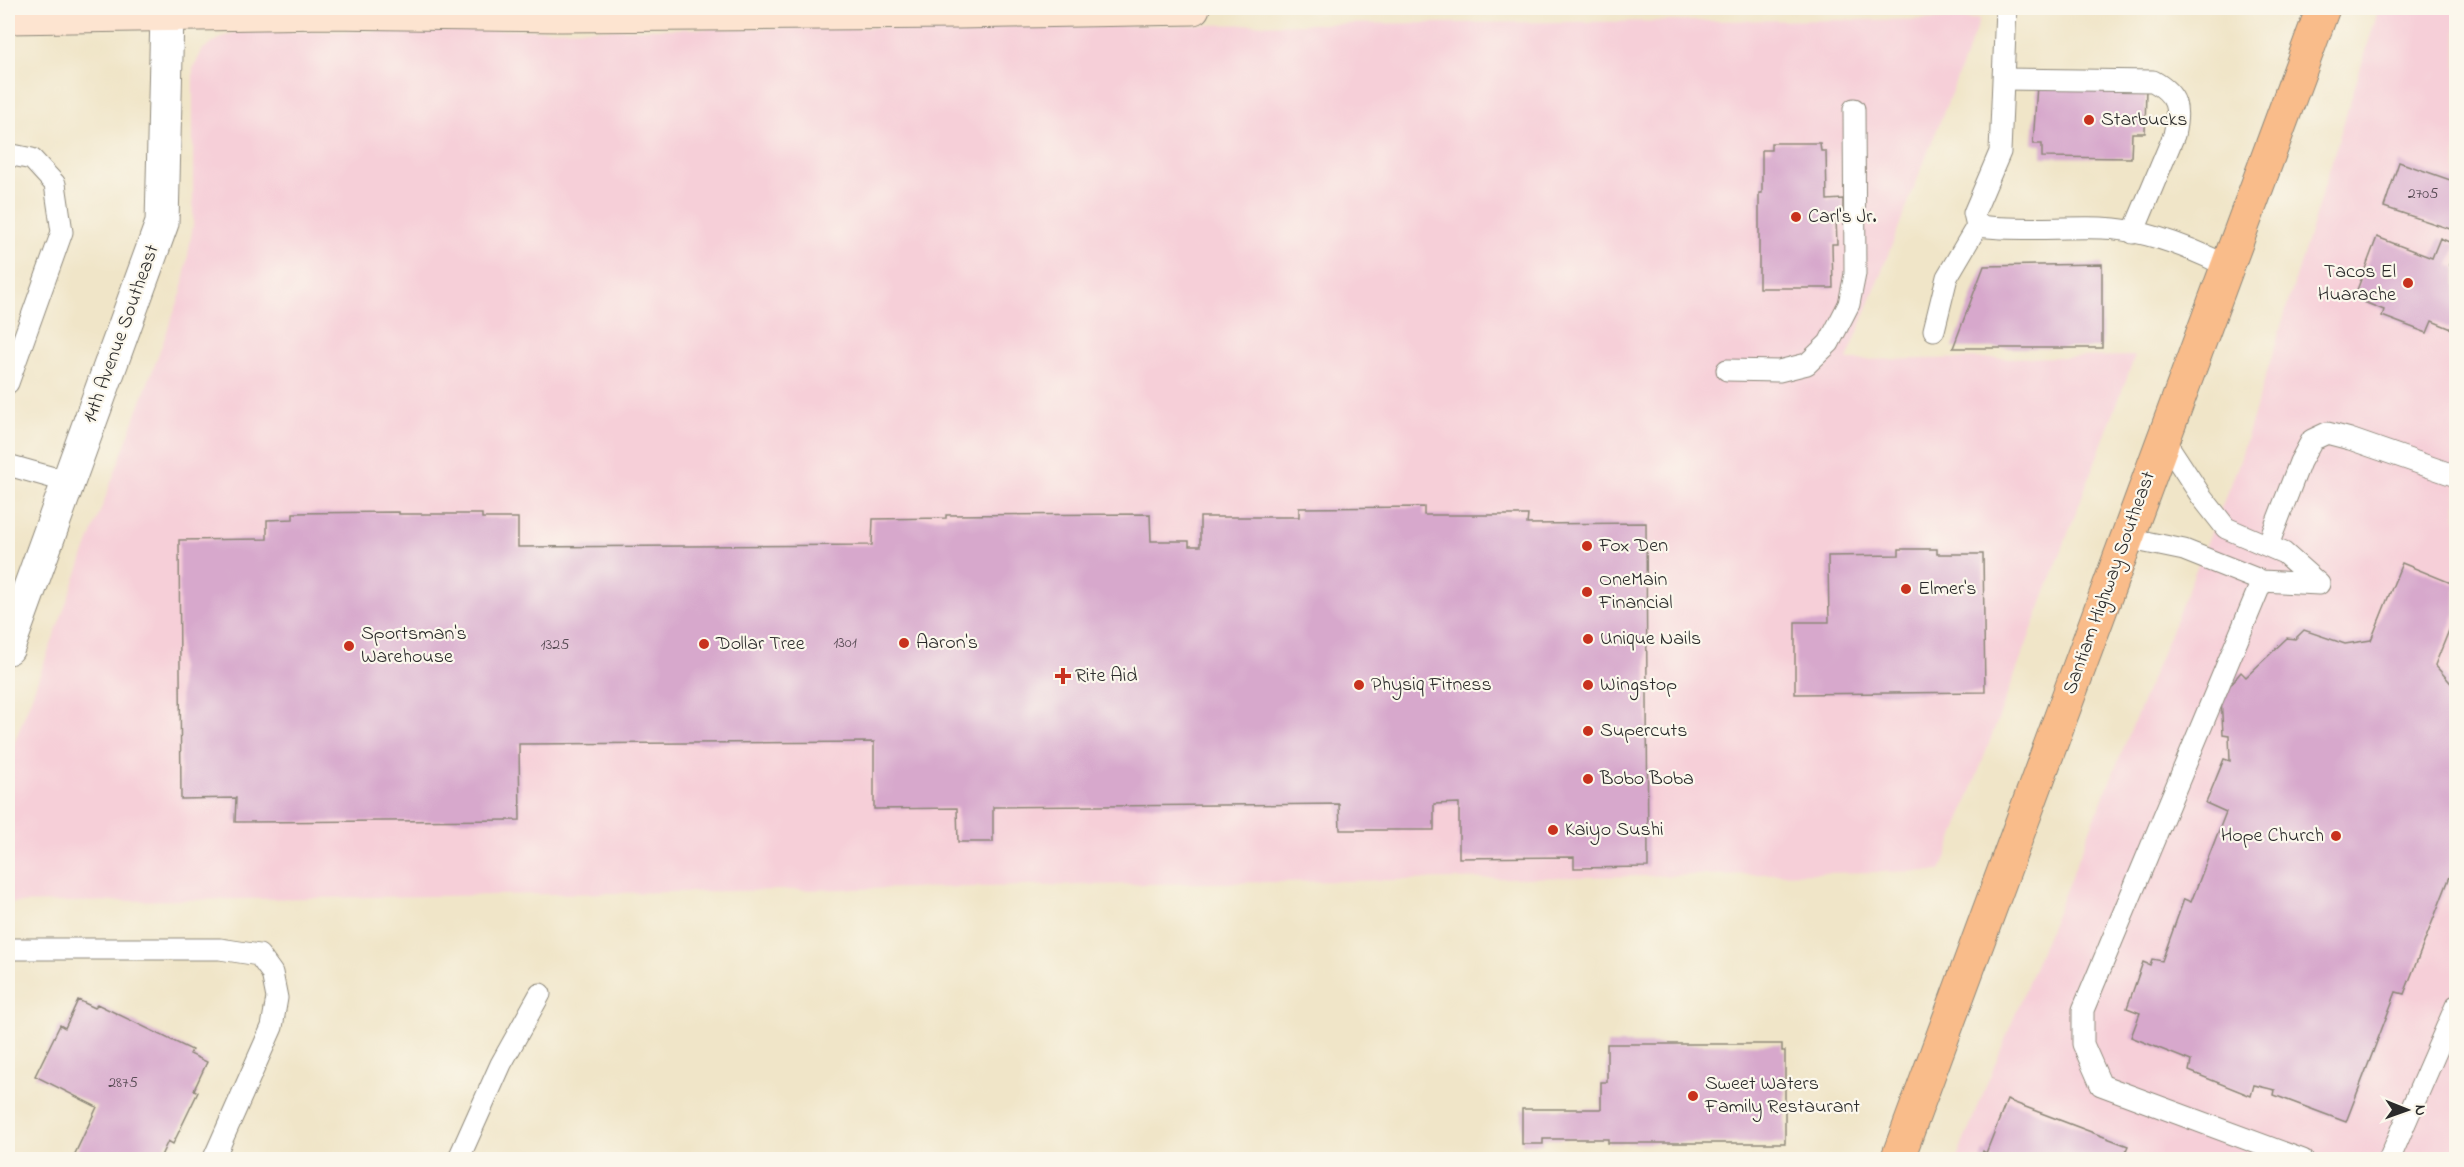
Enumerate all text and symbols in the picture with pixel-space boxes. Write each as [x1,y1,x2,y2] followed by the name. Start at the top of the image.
[2101,106,2187,135] place label: Starbucks
[2082,113,2096,127] marker: Starbucks
[2408,182,2438,206] house number: 2705
[1808,203,1877,232] place label: Carl's Jr.
[1789,210,1803,224] marker: Carl's Jr.
[76,240,168,427] street label: 14th Avenue Southeast
[2318,258,2396,310] place label: Tacos El Huarache
[2401,276,2415,290] marker: Tacos El Huarache
[2056,467,2165,699] street label: Santiam Highway Southeast
[1598,532,1668,561] place label: Fox Den
[1580,539,1594,553] marker: Fox Den
[1598,566,1673,618] place label: OneMain Financial
[1918,575,1976,604] place label: Elmer's
[1899,582,1913,596] marker: Elmer's
[1580,585,1594,599] marker: OneMain Financial
[361,620,467,672] place label: Sportsman's Warehouse
[1600,625,1701,654] place label: Unique Nails
[916,629,978,658] place label: Aaron's
[715,630,805,659] place label: Dollar Tree
[833,631,857,655] house number: 1301
[1581,632,1595,646] marker: Unique Nails
[541,633,569,657] house number: 1325
[897,636,911,650] marker: Aaron's
[697,637,711,651] marker: Dollar Tree
[342,639,356,653] marker: Sportsman's Warehouse
[1075,662,1138,691] place label: Rite Aid
[1056,669,1070,683] marker: Rite Aid
[1371,671,1492,700] place label: Physiq Fitness
[1600,671,1677,701] place label: Wingstop
[1352,678,1366,692] marker: Physiq Fitness
[1581,678,1595,692] marker: Wingstop
[1600,717,1687,746] place label: Supercuts
[1581,724,1595,738] marker: Supercuts
[1599,765,1694,794] place label: Bobo Boba
[1581,772,1595,786] marker: Bobo Boba
[1565,816,1664,845] place label: Kaiyo Sushi
[2221,822,2324,851] place label: Hope Church
[1546,823,1560,837] marker: Kaiyo Sushi
[2329,829,2343,843] marker: Hope Church
[1704,1070,1860,1122] place label: Sweet Waters Family Restaurant
[108,1071,138,1095] house number: 2875
[2377,1080,2437,1140] north arrow
[1686,1089,1700,1103] marker: Sweet Waters Family Restaurant
[2408,1105,2432,1116] text: N

